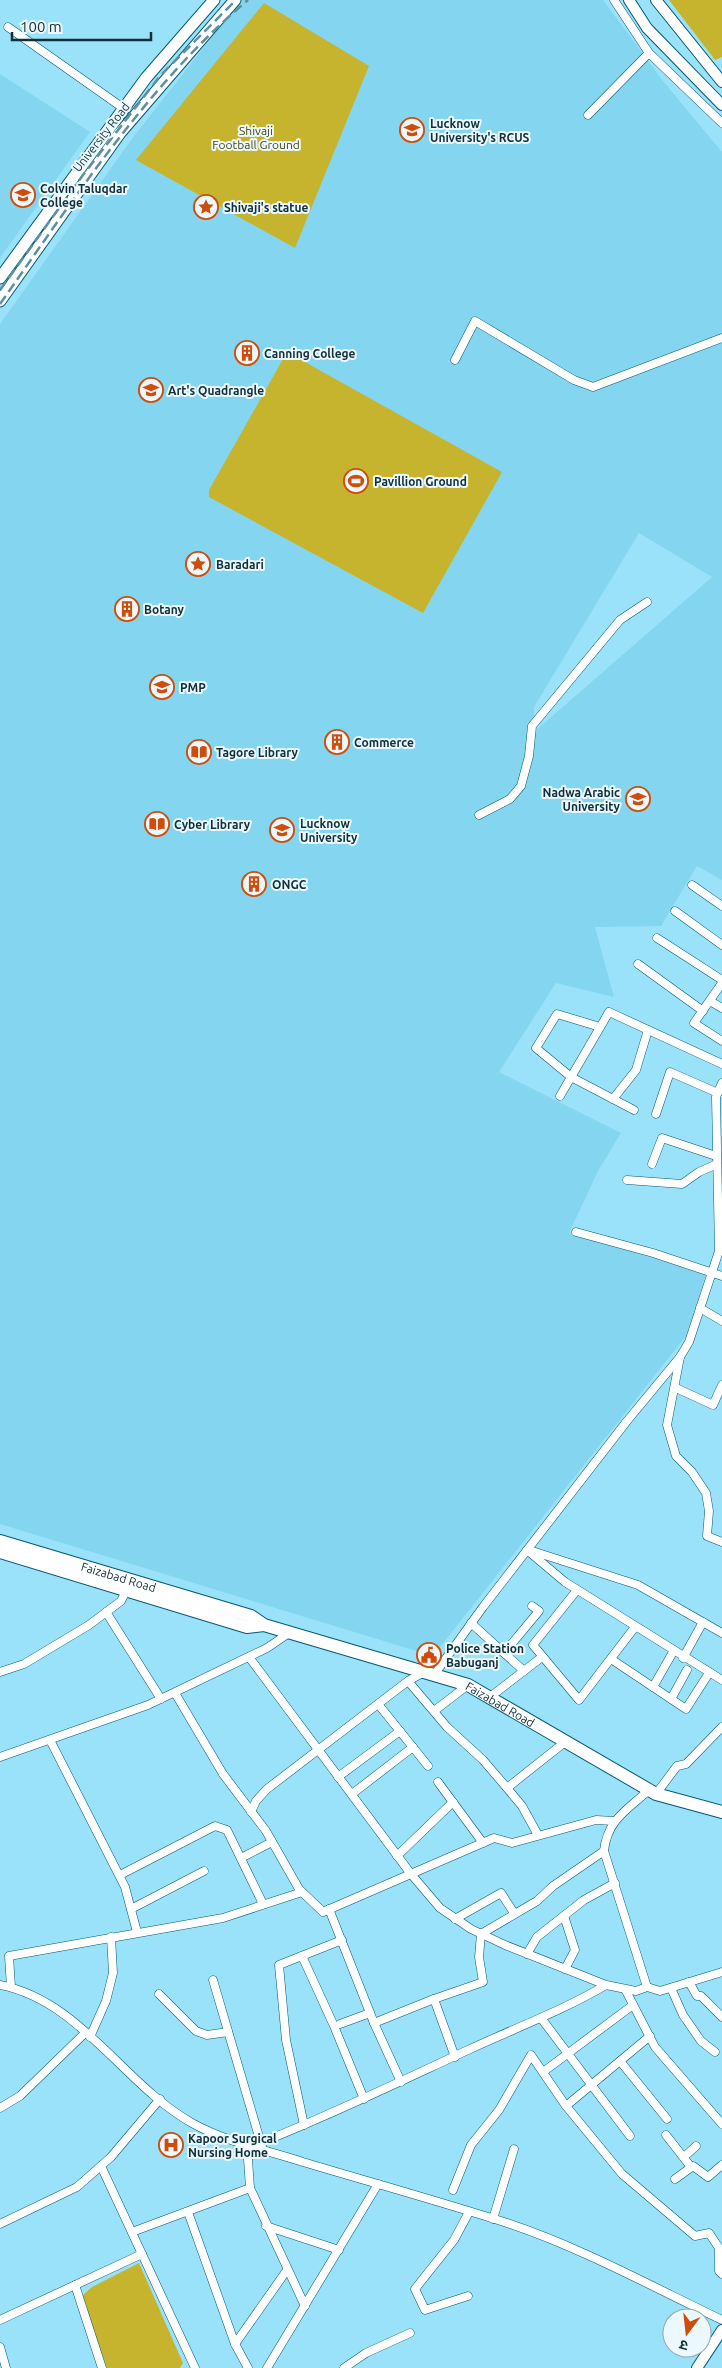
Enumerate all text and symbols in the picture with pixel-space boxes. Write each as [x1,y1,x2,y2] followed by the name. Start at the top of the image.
[12,10,151,42] scale bar
[20,18,62,35] text: 100 m
[70,100,132,174] street label: University Road
[399,117,425,143] school or university icon: Lucknow University's RCUS
[430,117,530,144] place label: Lucknow University's RCUS
[212,124,300,151] park label: Shivaji Football Ground
[10,182,36,208] school or university icon: Colvin Taluqdar College
[40,182,127,209] place label: Colvin Taluqdar College
[193,194,219,220] place icon: Shivaji's statue
[224,201,309,214] place label: Shivaji's statue
[234,340,260,366] building icon: Canning College
[264,347,356,360] place label: Canning College
[138,377,164,403] school or university icon: Art's Quadrangle
[168,384,264,397] place label: Art's Quadrangle
[343,468,369,494] sports icon: Pavillion Ground
[374,475,467,488] place label: Pavillion Ground
[185,551,211,577] place icon: Baradari
[216,558,264,571] place label: Baradari
[114,596,140,622] building icon: Botany
[144,603,185,616] place label: Botany
[149,674,175,700] school or university icon: PMP
[180,681,206,694] place label: PMP
[324,729,350,755] building icon: Commerce
[354,736,414,749] place label: Commerce
[186,739,212,765] library icon: Tagore Library
[216,746,299,759] place label: Tagore Library
[542,786,621,813] place label: Nadwa Arabic University
[625,786,651,812] school or university icon: Nadwa Arabic University
[144,811,170,837] library icon: Cyber Library
[269,817,295,843] school or university icon: Lucknow University
[300,817,358,844] place label: Lucknow University
[174,818,251,831] place label: Cyber Library
[241,871,267,897] building icon: ONGC
[272,878,307,891] place label: ONGC
[80,1559,158,1594] street label: Faizabad Road
[416,1642,442,1668] public building icon: Police Station Babuganj
[446,1642,524,1669] place label: Police Station Babuganj
[464,1679,537,1729] street label: Faizabad Road
[158,2132,184,2158] hospital icon: Kapoor Surgical Nursing Home
[188,2132,277,2159] place label: Kapoor Surgical Nursing Home
[662,2308,712,2358] north arrow
[677,2337,690,2354] text: उ

